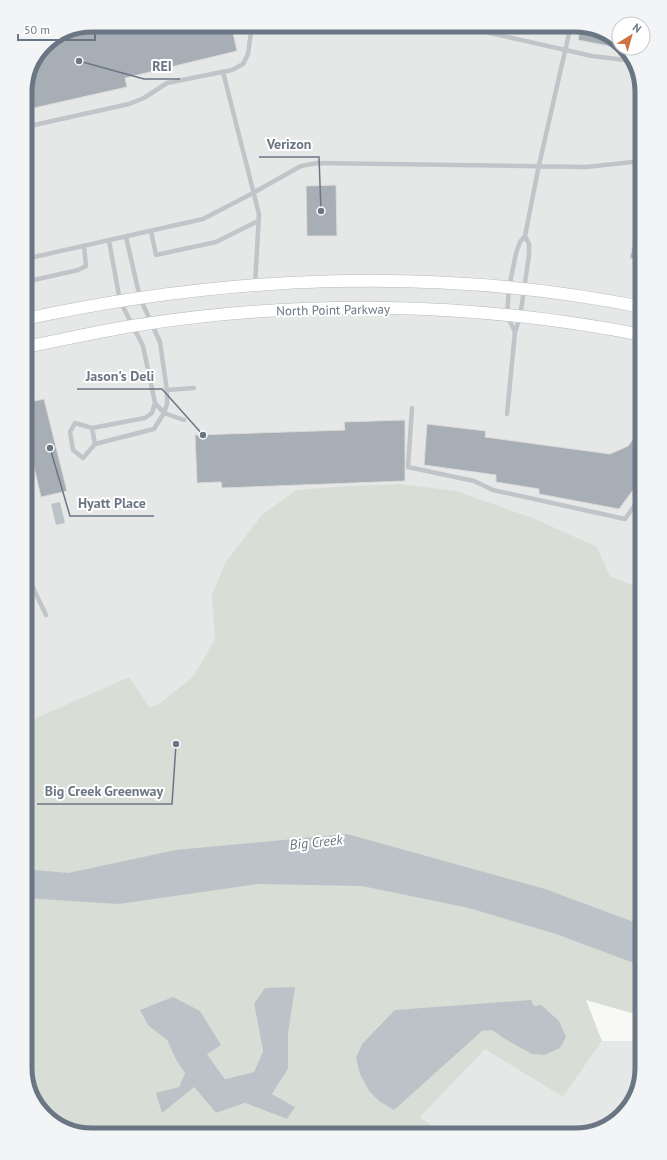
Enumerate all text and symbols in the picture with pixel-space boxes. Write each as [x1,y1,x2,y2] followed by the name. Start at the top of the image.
[18,16,95,42] scale bar
[611,16,651,56] north arrow
[630,20,644,36] text: N
[24,22,50,37] text: 50 m
[144,53,180,79] callout: REI
[152,57,172,75] text: REI
[259,131,319,157] callout: Verizon
[266,135,311,153] text: Verizon
[276,301,390,319] street label: North Point Parkway
[77,363,162,389] callout: Jason's Deli
[85,367,155,385] text: Jason's Deli
[70,490,154,516] callout: Hyatt Place
[78,494,146,512] text: Hyatt Place
[37,778,172,804] callout: Big Creek Greenway
[45,782,164,800] text: Big Creek Greenway
[289,830,344,854] water label: Big Creek

